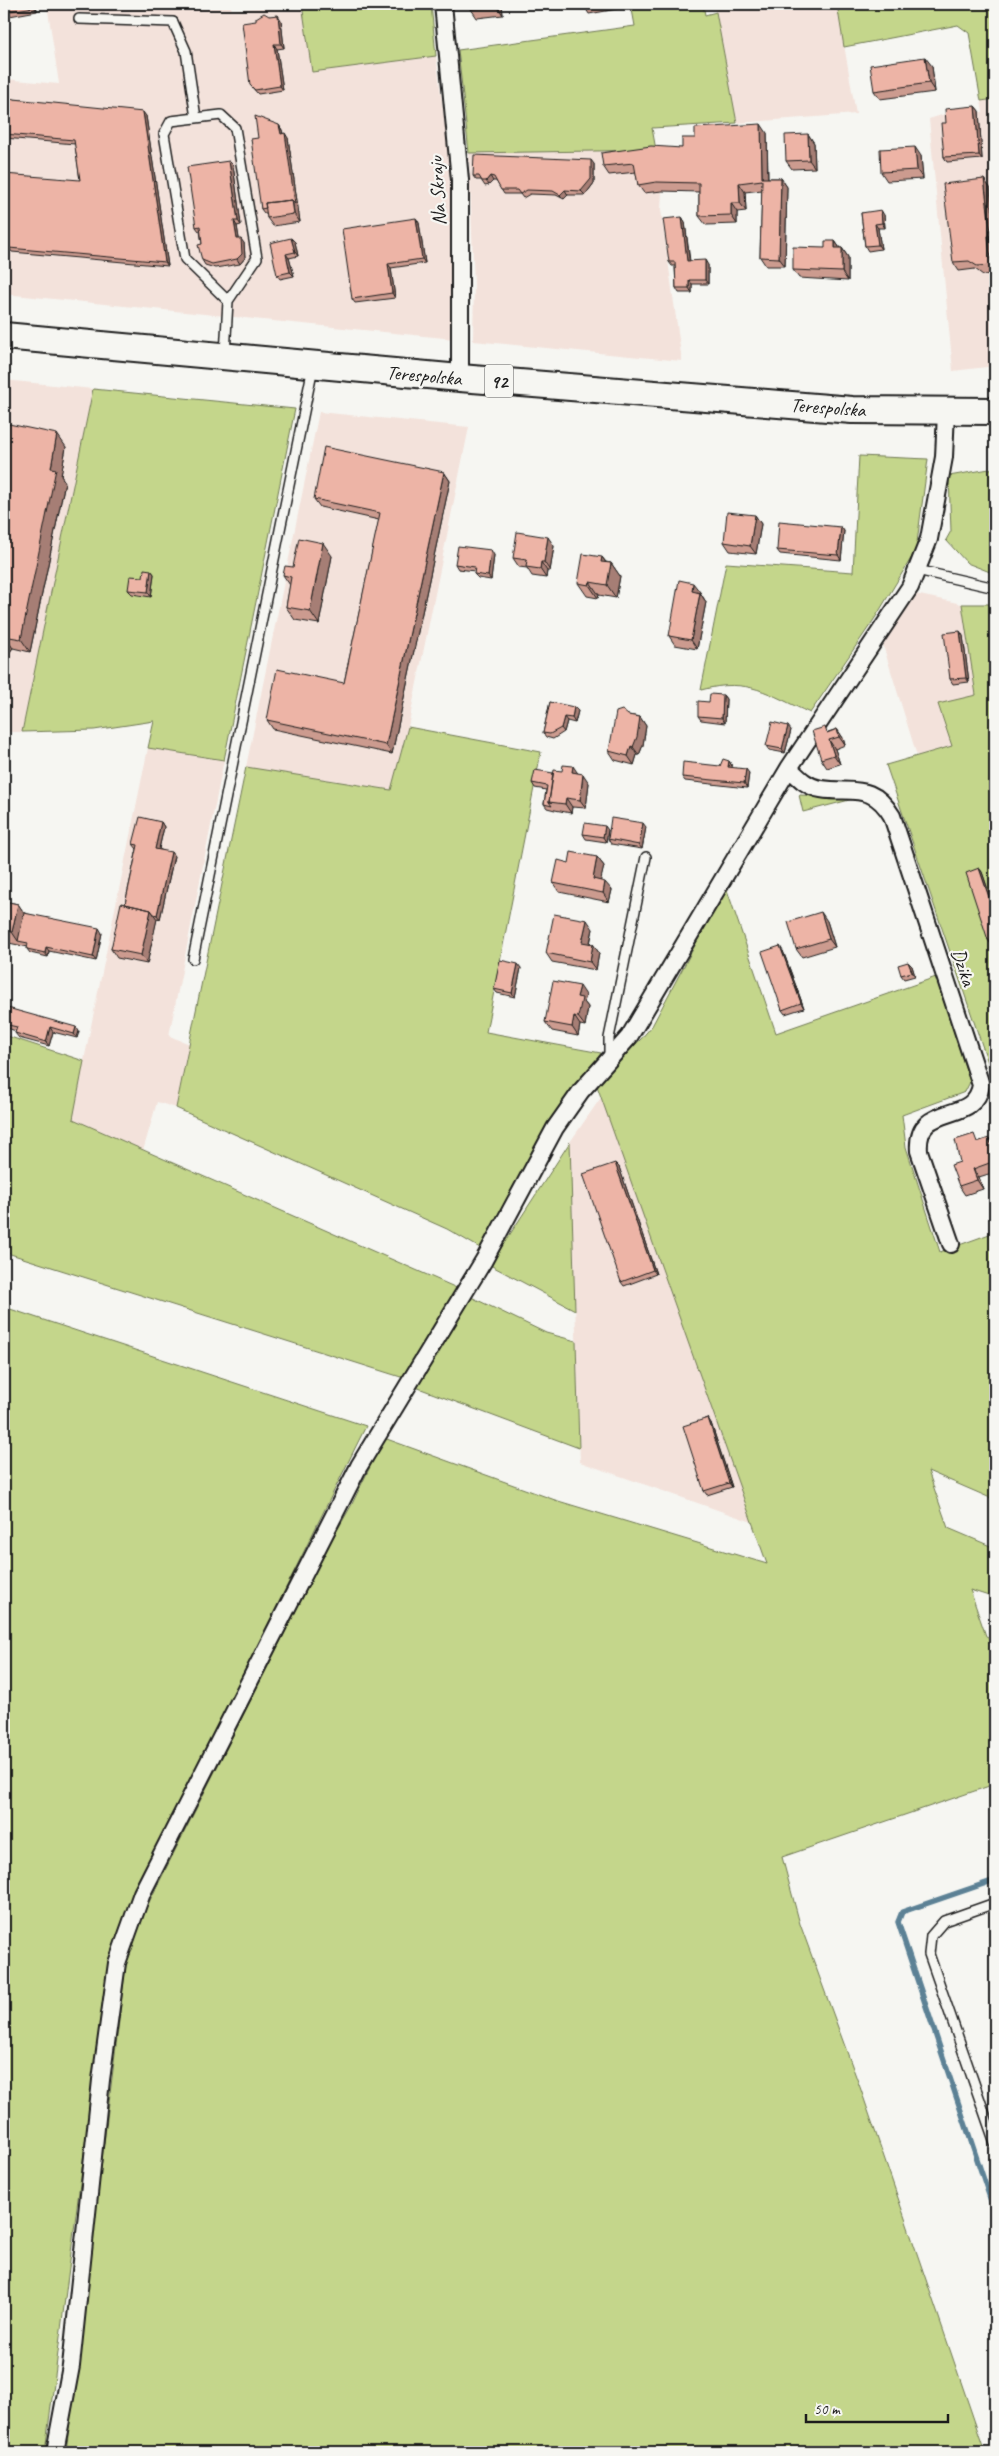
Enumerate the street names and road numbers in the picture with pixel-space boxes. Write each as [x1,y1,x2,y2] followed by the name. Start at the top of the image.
[423,154,452,226] street label: Na Skraju
[385,360,464,391] street label: Terespolska
[485,364,513,398] road number: 92
[790,392,868,423] street label: Terespolska
[946,945,982,991] street label: Dzika

